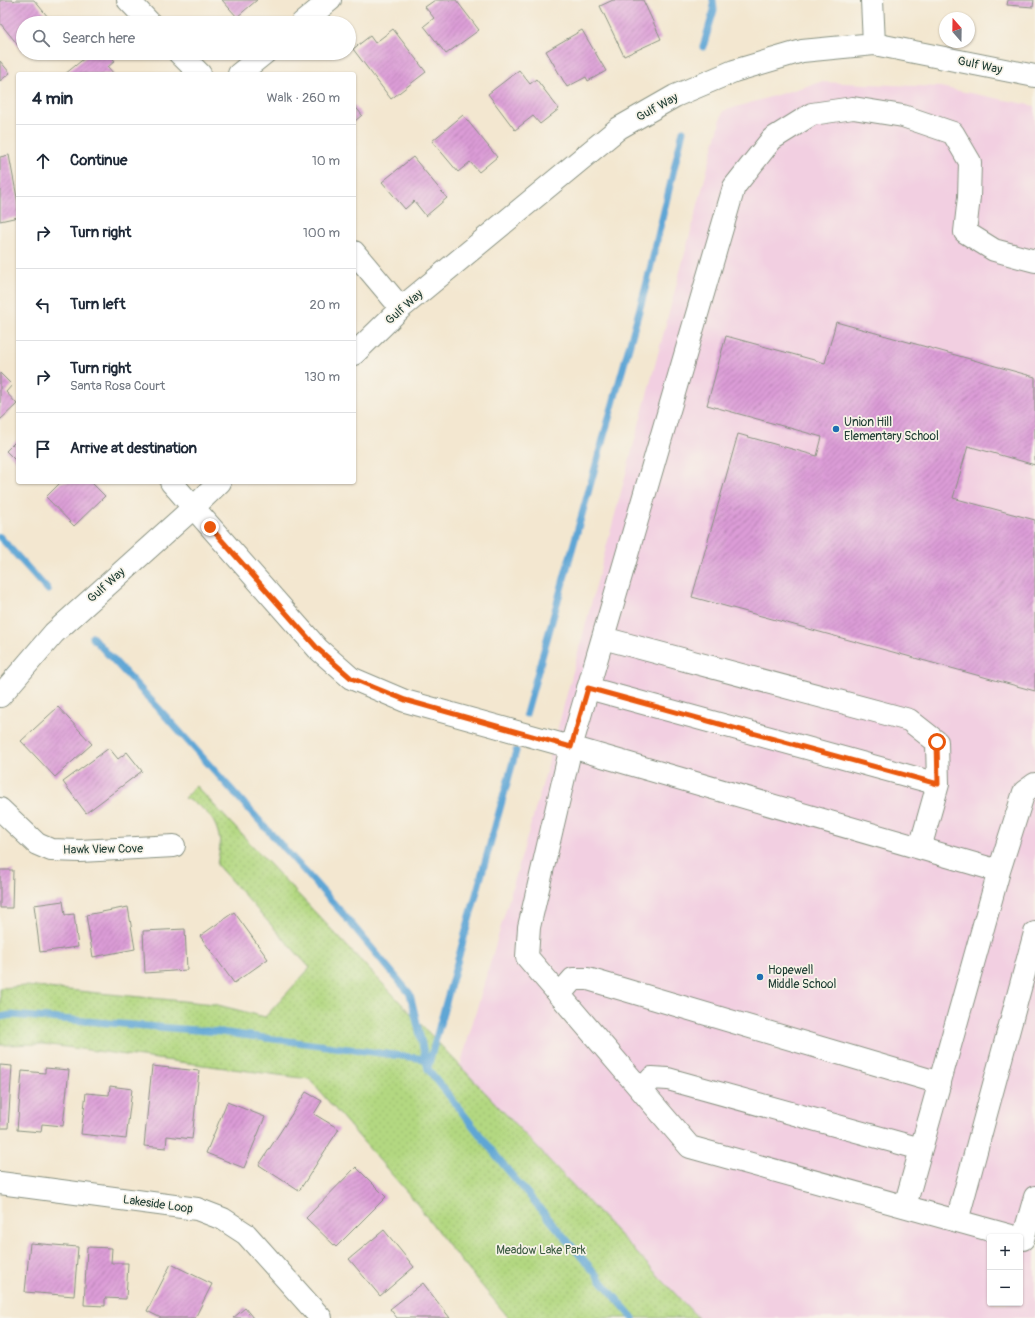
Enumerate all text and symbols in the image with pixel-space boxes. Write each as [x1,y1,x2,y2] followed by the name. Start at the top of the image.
[939,12,975,48] north arrow
[16,16,356,60] search box
[30,27,52,49] icon: search
[62,29,135,48] text: Search here
[956,53,1004,78] street label: Gulf Way
[32,88,73,109] text: 4 min
[266,90,340,106] text: Walk · 260 m
[634,90,681,125] street label: Gulf Way
[32,150,54,172] icon: ahead
[70,151,128,170] text: Continue
[312,153,340,169] text: 10 m
[32,222,54,244] icon: right
[70,223,131,242] text: Turn right
[303,225,340,241] text: 100 m
[382,287,426,328] street label: Gulf Way
[32,294,54,316] icon: left
[70,295,126,314] text: Turn left
[309,297,340,313] text: 20 m
[70,359,131,378] text: Turn right
[32,366,54,388] icon: right
[304,369,340,385] text: 130 m
[70,378,165,394] text: Santa Rosa Court
[844,415,939,444] place label: Union Hill Elementary School
[831,424,841,434] marker: Union Hill Elementary School
[32,438,54,460] icon: arrive
[70,439,197,458] text: Arrive at destination
[201,518,219,536] route end
[84,565,128,606] street label: Gulf Way
[928,733,946,751] route start
[63,841,143,858] street label: Hawk View Cove
[768,963,837,992] place label: Hopewell Middle School
[755,972,765,982] marker: Hopewell Middle School
[122,1192,194,1217] street label: Lakeside Loop
[987,1234,1023,1306] map controls
[987,1234,1023,1270] button: +
[496,1243,586,1258] park label: Meadow Lake Park
[987,1270,1023,1306] button: −

